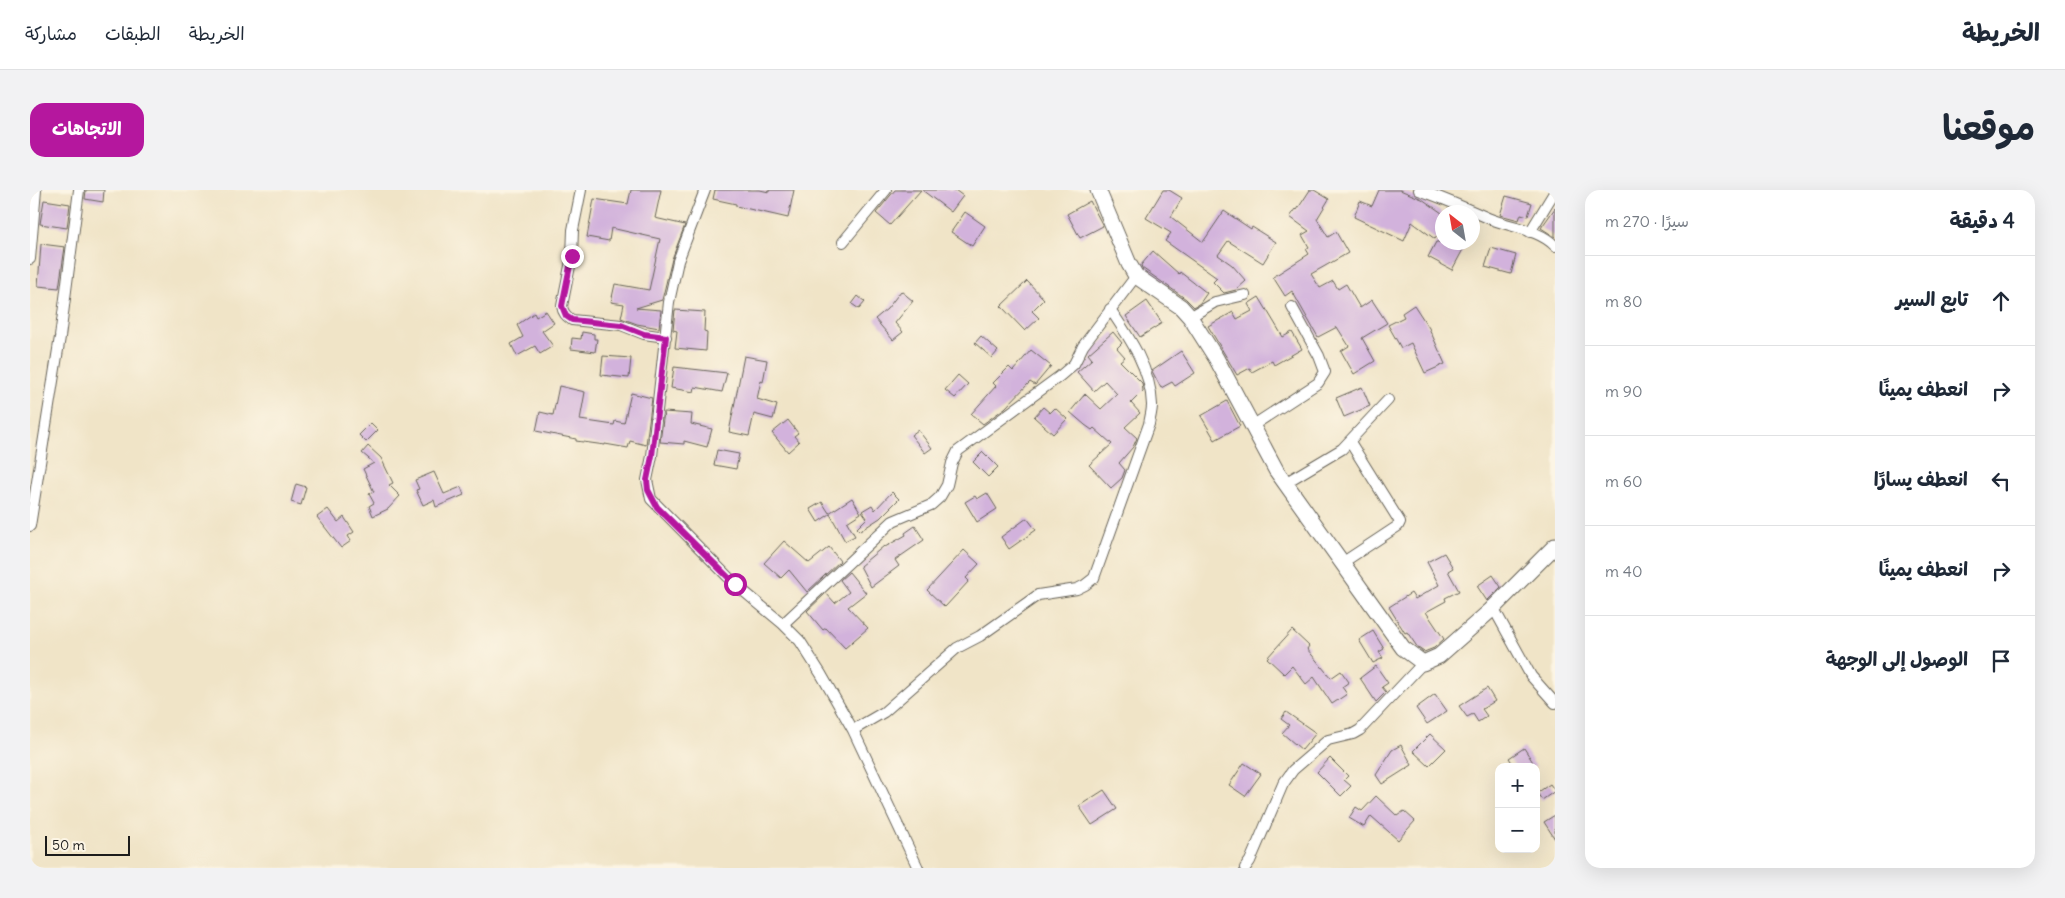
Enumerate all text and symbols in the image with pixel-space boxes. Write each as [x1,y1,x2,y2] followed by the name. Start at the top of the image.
[1962,17,2040,47] text: الخريطة
[25,22,77,45] text: مشاركة
[105,22,161,45] text: الطبقات
[189,22,245,45] text: الخريطة
[30,103,144,157] button: الاتجاهات
[1942,105,2035,149] text: موقعنا
[1435,205,1480,250] north arrow
[1949,207,2015,234] text: 4 دقيقة
[1605,211,1689,231] text: سيرًا · 270 m
[561,245,584,268] route end
[1896,287,1968,311] text: تابع السير
[1987,287,2015,315] icon: ahead
[1605,291,1643,311] text: 80 m
[1879,377,1968,401] text: انعطف يمينًا
[1987,377,2015,405] icon: right
[1605,381,1643,401] text: 90 m
[1874,467,1968,491] text: انعطف يسارًا
[1987,467,2015,495] icon: left
[1605,471,1643,491] text: 60 m
[1879,557,1968,581] text: انعطف يمينًا
[1987,557,2015,585] icon: right
[1605,561,1643,581] text: 40 m
[724,573,747,596] route start
[1825,647,1968,671] text: الوصول إلى الوجهة
[1987,647,2015,675] icon: arrive
[1495,763,1540,853] map controls
[1495,763,1540,808] button: +
[1495,808,1540,853] button: −
[45,833,130,856] scale bar
[52,836,85,854] text: 50 m

